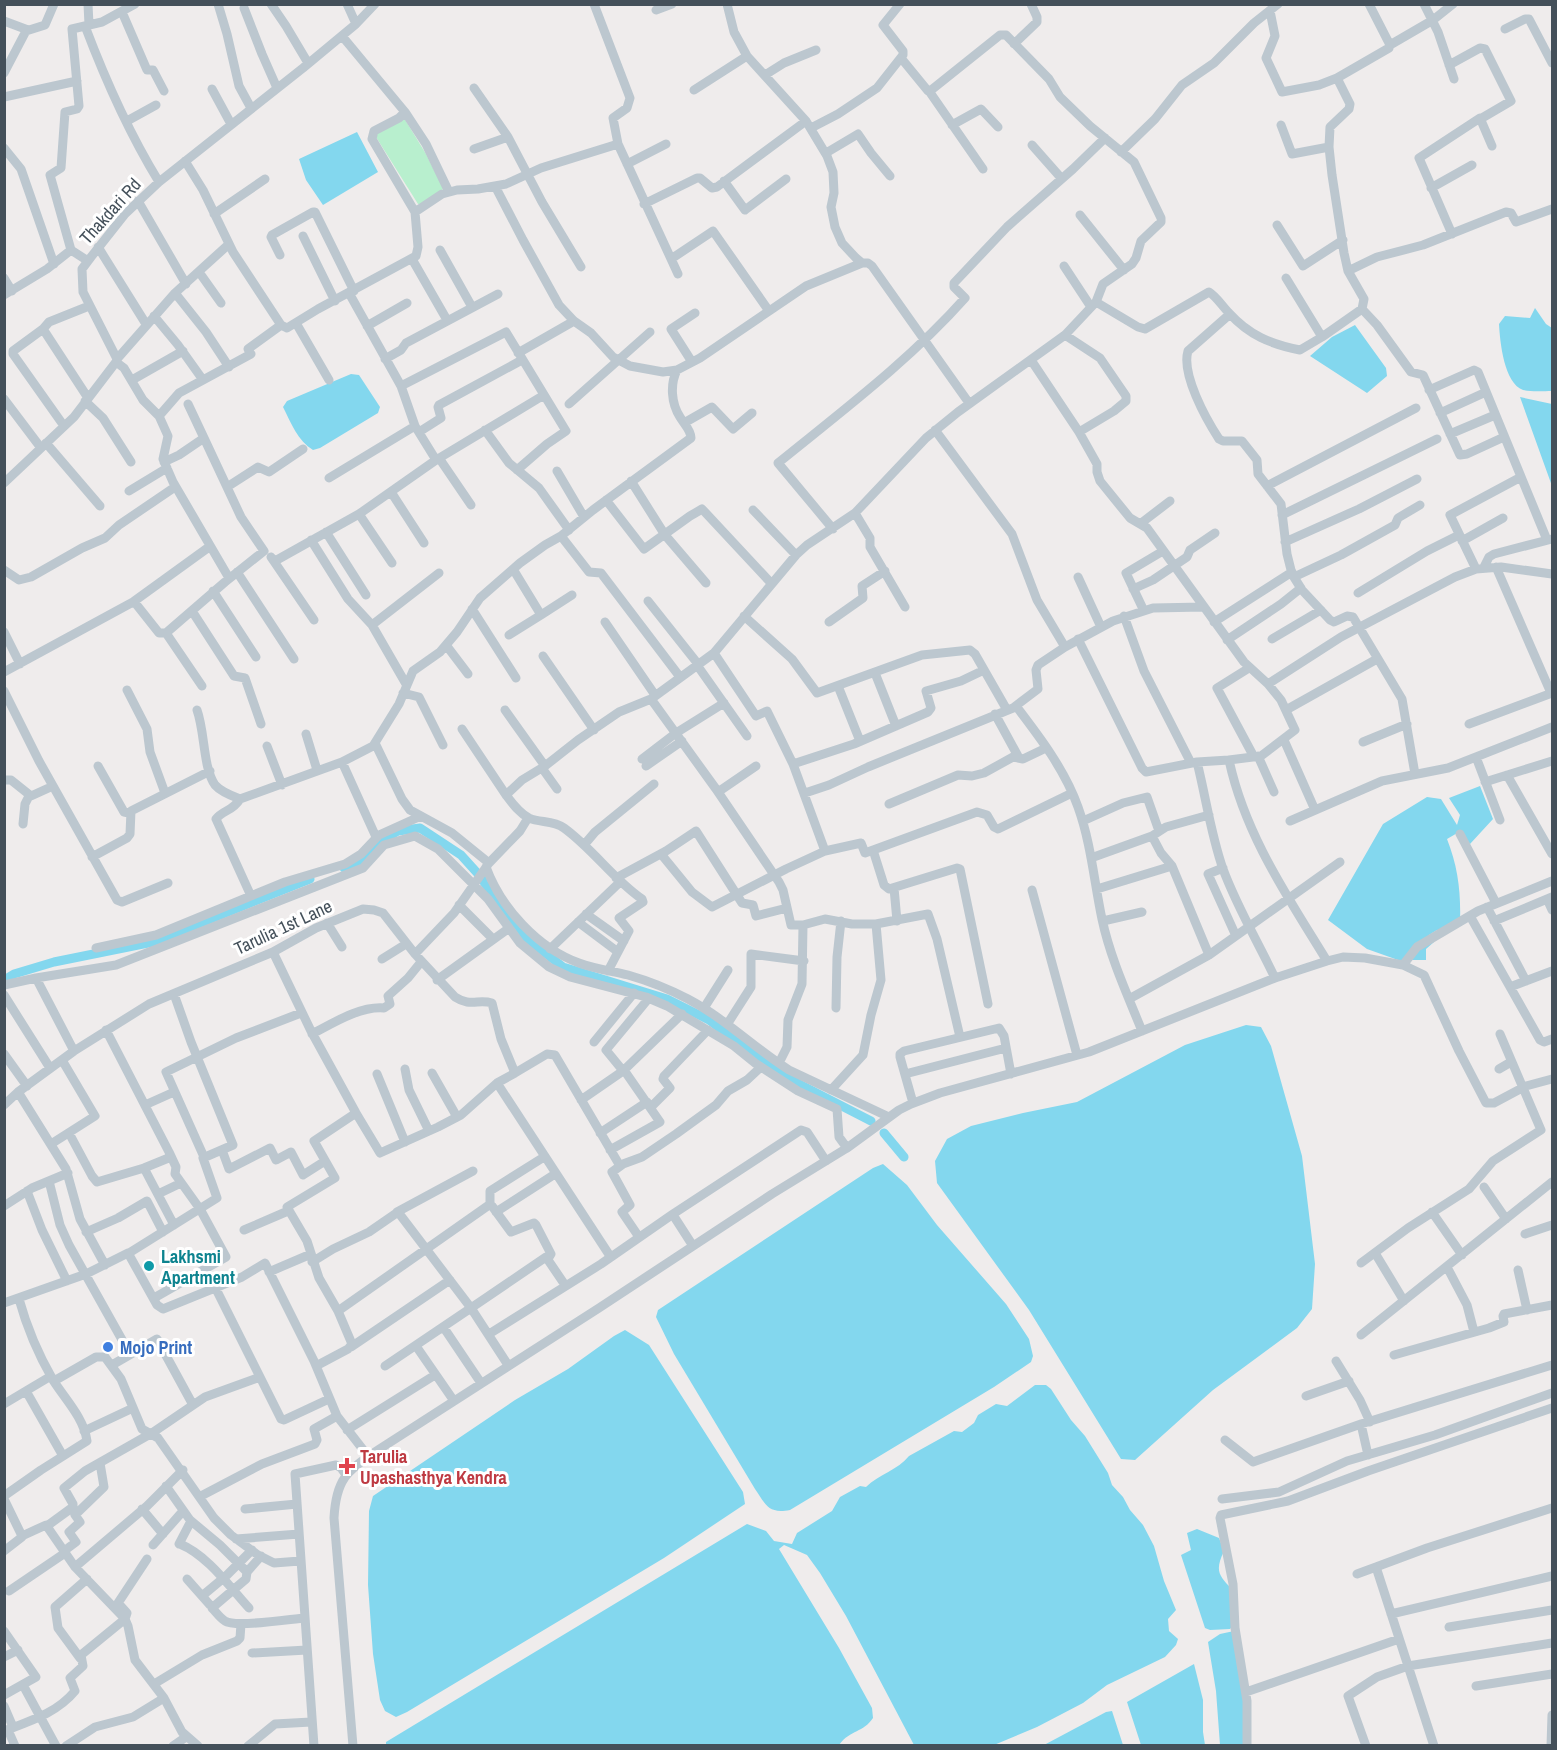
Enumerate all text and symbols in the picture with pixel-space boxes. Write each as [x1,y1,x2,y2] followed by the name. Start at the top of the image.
[74,172,146,250] street label: Thakdari Rd
[230,893,336,961] street label: Tarulia 1st Lane
[161,1244,235,1290] place label: Lakhsmi Apartment
[142,1259,156,1273] marker: Lakhsmi Apartment
[120,1335,192,1360] place label: Mojo Print
[101,1340,115,1354] marker: Mojo Print
[360,1444,508,1490] place label: Tarulia Upashasthya Kendra
[338,1457,356,1475] marker: Tarulia Upashasthya Kendra

